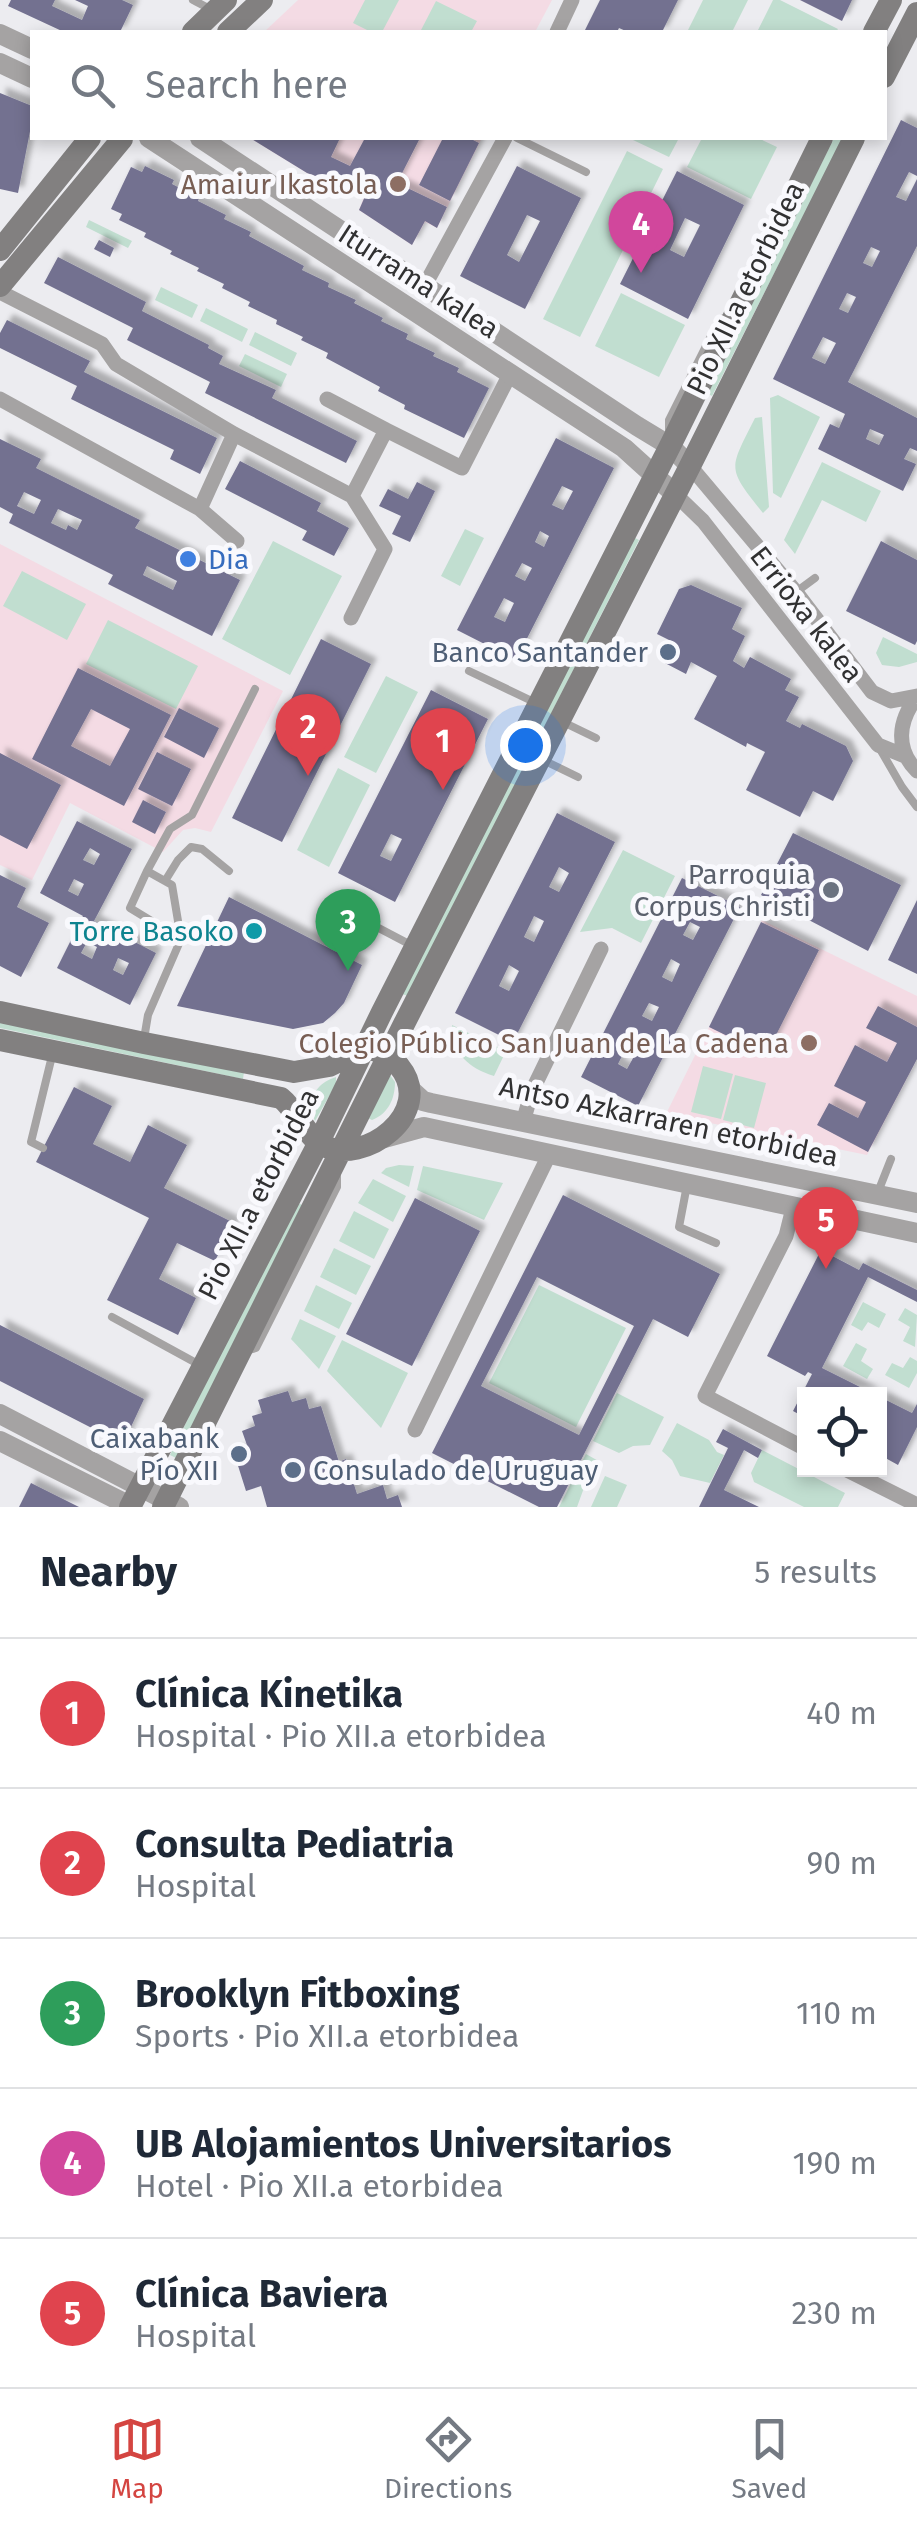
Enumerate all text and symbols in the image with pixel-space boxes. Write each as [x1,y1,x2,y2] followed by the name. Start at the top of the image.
[30,30,887,140] search box
[65,58,120,113] icon: search
[145,62,348,108] text: Search here
[181,168,378,201] place label: Amaiur Ikastola
[387,173,409,195] marker: Amaiur Ikastola
[680,176,811,400] street label: Pio XII.a etorbidea
[608,190,674,273] pin: 4
[332,217,505,345] street label: Iturrama kalea
[743,540,870,689] street label: Errioxa kalea
[208,543,249,576] place label: Dia
[177,548,199,570] marker: Dia
[431,636,648,669] place label: Banco Santander
[657,641,679,663] marker: Banco Santander
[276,694,340,776] pin: 2
[410,708,476,790] pin: 1
[500,720,551,771] your location
[634,858,811,923] place label: Parroquia Corpus Christi
[820,879,842,901] marker: Parroquia Corpus Christi
[316,888,380,971] pin: 3
[69,915,234,948] place label: Torre Basoko
[243,920,265,942] marker: Torre Basoko
[299,1027,789,1060] place label: Colegio Público San Juan de La Cadena
[798,1032,820,1054] marker: Colegio Público San Juan de La Cadena
[497,1069,841,1174] street label: Antso Azkarraren etorbidea
[191,1083,326,1305] street label: Pio XII.a etorbidea
[794,1186,858,1269] pin: 5
[797,1387,887,1477] map controls
[797,1387,887,1477] button: locate
[90,1422,220,1487] place label: Caixabank Pío XII
[228,1443,250,1465] marker: Caixabank Pío XII
[313,1454,599,1487] place label: Consulado de Uruguay
[282,1459,304,1481] marker: Consulado de Uruguay
[40,1547,177,1597] text: Nearby
[754,1553,877,1591] text: 5 results
[135,1671,403,1717] text: Clínica Kinetika
[65,1694,80,1732] text: 1
[806,1694,877,1732] text: 40 m
[135,1717,547,1755] text: Hospital · Pio XII.a etorbidea
[135,1821,454,1867] text: Consulta Pediatria
[64,1844,81,1882] text: 2
[806,1844,877,1882] text: 90 m
[135,1867,256,1905] text: Hospital
[135,1971,460,2017] text: Brooklyn Fitboxing
[64,1994,81,2032] text: 3
[796,1994,877,2032] text: 110 m
[135,2017,519,2055] text: Sports · Pio XII.a etorbidea
[135,2121,672,2167] text: UB Alojamientos Universitarios
[63,2144,82,2182] text: 4
[793,2144,877,2182] text: 190 m
[135,2167,504,2205] text: Hotel · Pio XII.a etorbidea
[135,2271,388,2317] text: Clínica Baviera
[64,2294,81,2332] text: 5
[792,2294,877,2332] text: 230 m
[135,2317,256,2355] text: Hospital
[110,2412,165,2505] tab: Map
[384,2412,512,2505] tab: Directions
[732,2412,807,2505] tab: Saved

